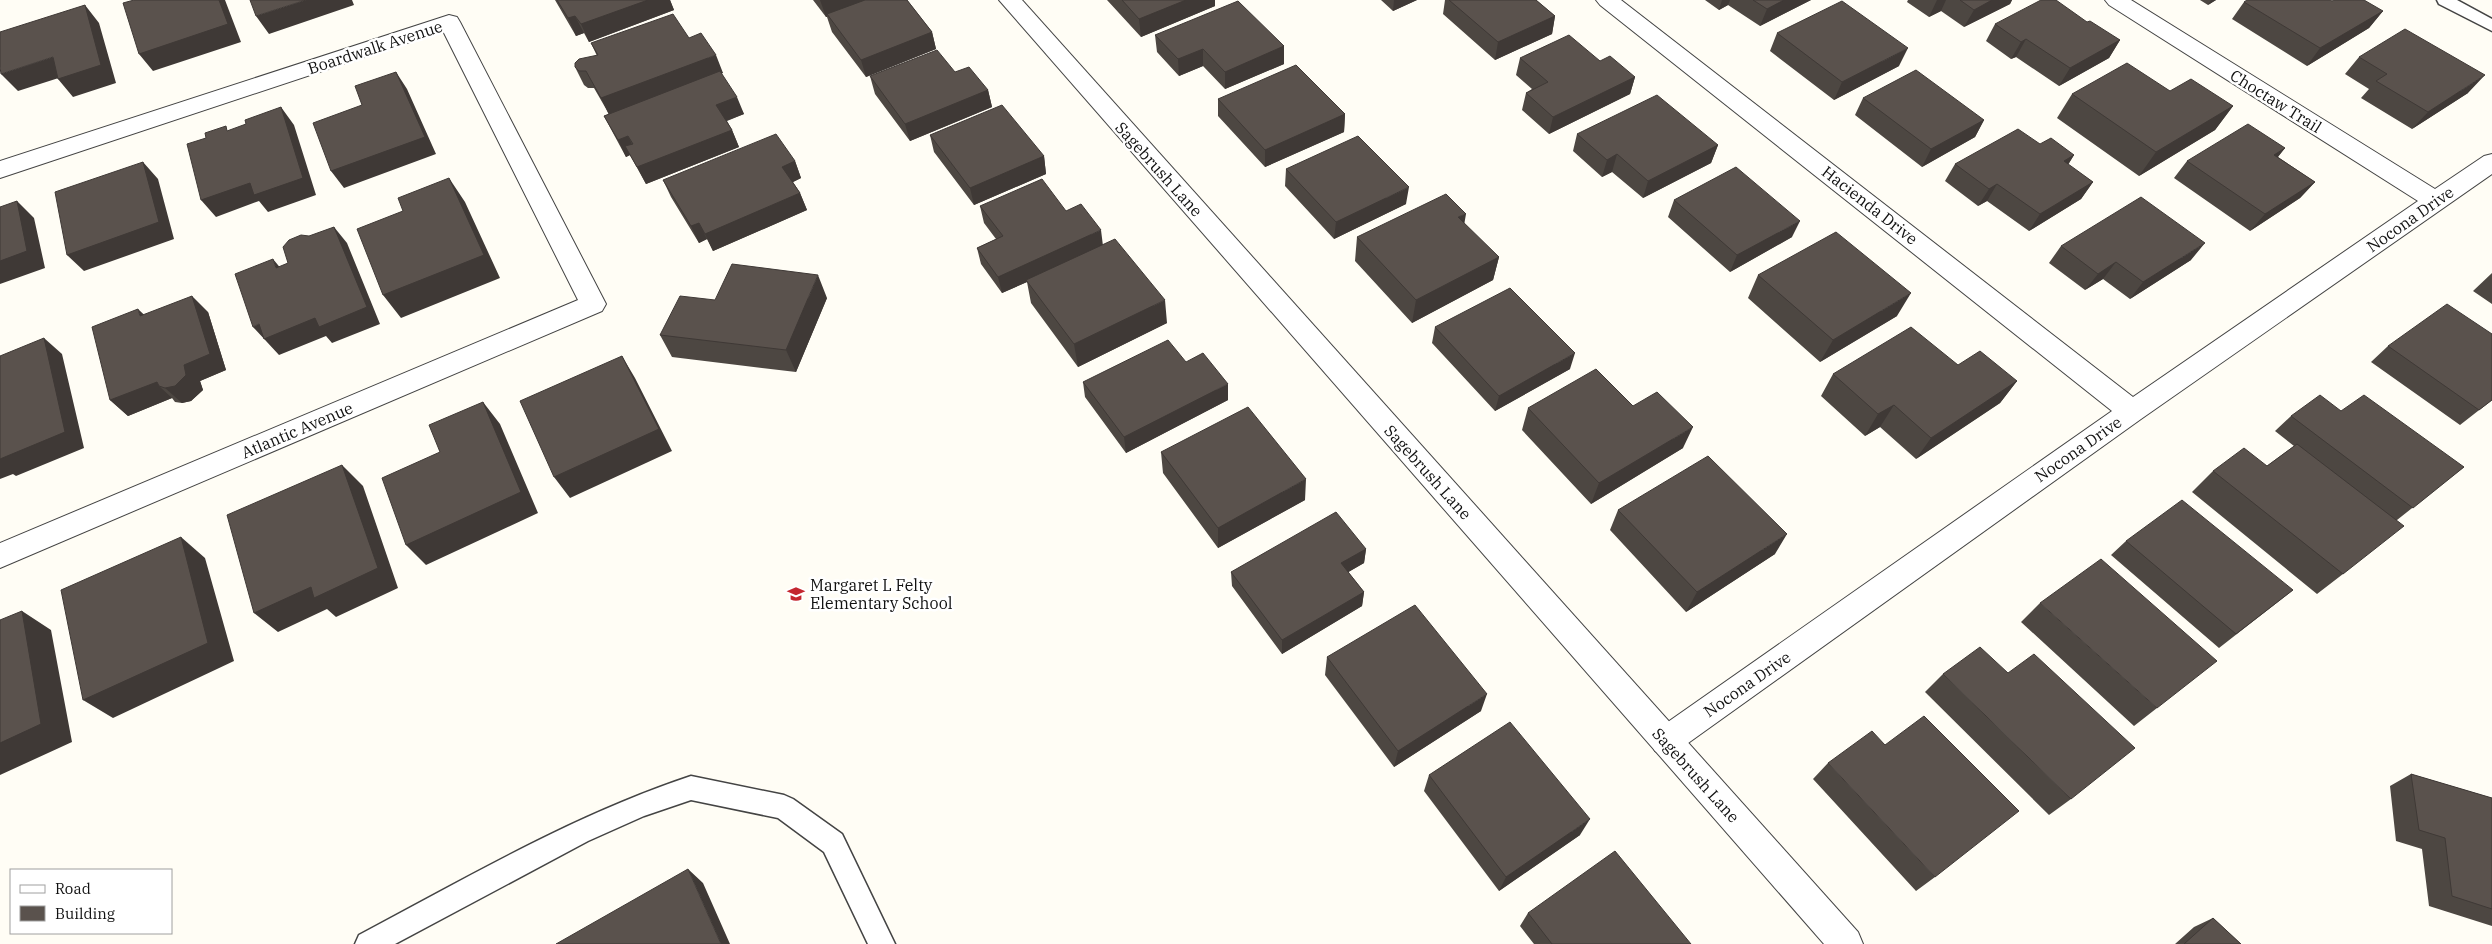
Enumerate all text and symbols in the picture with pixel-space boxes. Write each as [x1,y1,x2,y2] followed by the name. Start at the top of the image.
[305,16,445,78] street label: Boardwalk Avenue
[2227,65,2326,137] street label: Choctaw Trail
[1111,117,1207,221] street label: Sagebrush Lane
[1818,161,1922,249] street label: Hacienda Drive
[2363,182,2457,256] street label: Nocona Drive
[238,398,356,462] street label: Atlantic Avenue
[2031,412,2125,486] street label: Nocona Drive
[1380,420,1476,524] street label: Sagebrush Lane
[810,575,953,613] place label: Margaret L Felty Elementary School
[786,584,806,604] school or university icon: Margaret L Felty Elementary School
[1700,647,1794,721] street label: Nocona Drive
[1648,723,1744,827] street label: Sagebrush Lane
[10,869,172,934] legend
[55,879,91,898] text: Road
[55,904,115,923] text: Building

